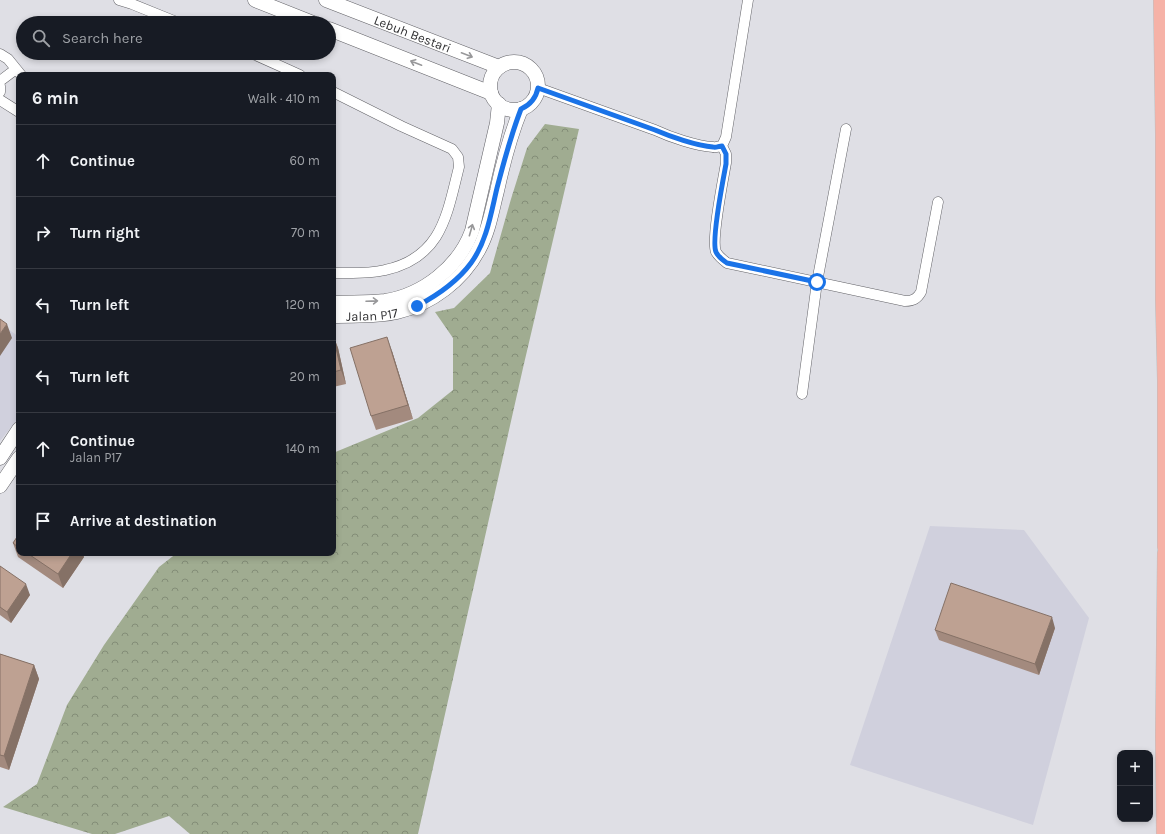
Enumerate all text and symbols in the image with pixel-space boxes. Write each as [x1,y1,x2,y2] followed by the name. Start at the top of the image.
[372,12,453,55] street label: Lebuh Bestari
[16,16,336,60] search box
[30,27,52,49] icon: search
[62,29,143,47] text: Search here
[461,51,473,59] one-way arrow
[410,59,422,67] one-way arrow
[32,88,79,108] text: 6 min
[248,91,320,106] text: Walk · 410 m
[32,150,54,172] icon: ahead
[70,152,135,170] text: Continue
[290,153,320,168] text: 60 m
[32,222,54,244] icon: right
[70,224,140,242] text: Turn right
[468,224,475,237] one-way arrow
[291,225,320,240] text: 70 m
[808,273,826,291] route start
[32,294,54,316] icon: left
[70,296,129,314] text: Turn left
[285,297,320,312] text: 120 m
[365,297,378,305] one-way arrow
[408,297,426,315] route end
[346,305,399,323] street label: Jalan P17
[32,366,54,388] icon: left
[70,368,129,386] text: Turn left
[290,369,320,384] text: 20 m
[70,432,135,450] text: Continue
[32,438,54,460] icon: ahead
[285,441,320,456] text: 140 m
[70,450,122,465] text: Jalan P17
[32,510,54,532] icon: arrive
[70,512,217,530] text: Arrive at destination
[1117,750,1153,822] map controls
[1117,750,1153,786] button: +
[1117,786,1153,822] button: −

